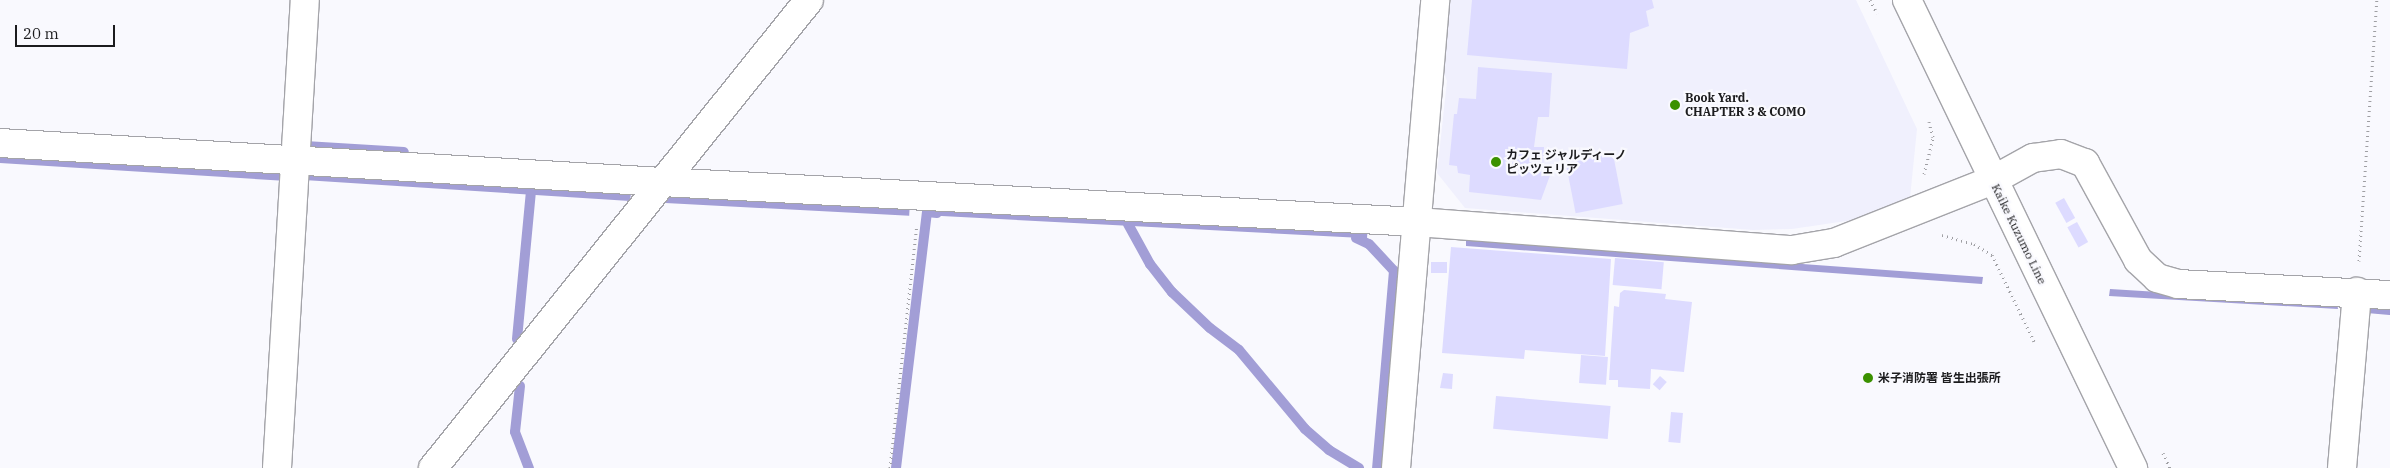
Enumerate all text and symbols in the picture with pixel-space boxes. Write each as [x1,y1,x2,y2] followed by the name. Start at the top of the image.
[18,15,118,47] scale bar
[23,24,59,43] text: 20 m
[1685,91,1806,119] place label: Book Yard. CHAPTER 3 & COMO
[1669,99,1681,111] marker: Book Yard. CHAPTER 3 & COMO
[1506,148,1629,176] place label: カフェ ジャルディーノ ピッツェリア
[1490,156,1502,168] marker: カフェ ジャルディーノ ピッツェリア
[1988,181,2050,287] street label: Kaike Kuzumo Line
[1878,371,2001,385] place label: 米子消防署 皆生出張所
[1862,372,1874,384] marker: 米子消防署 皆生出張所

